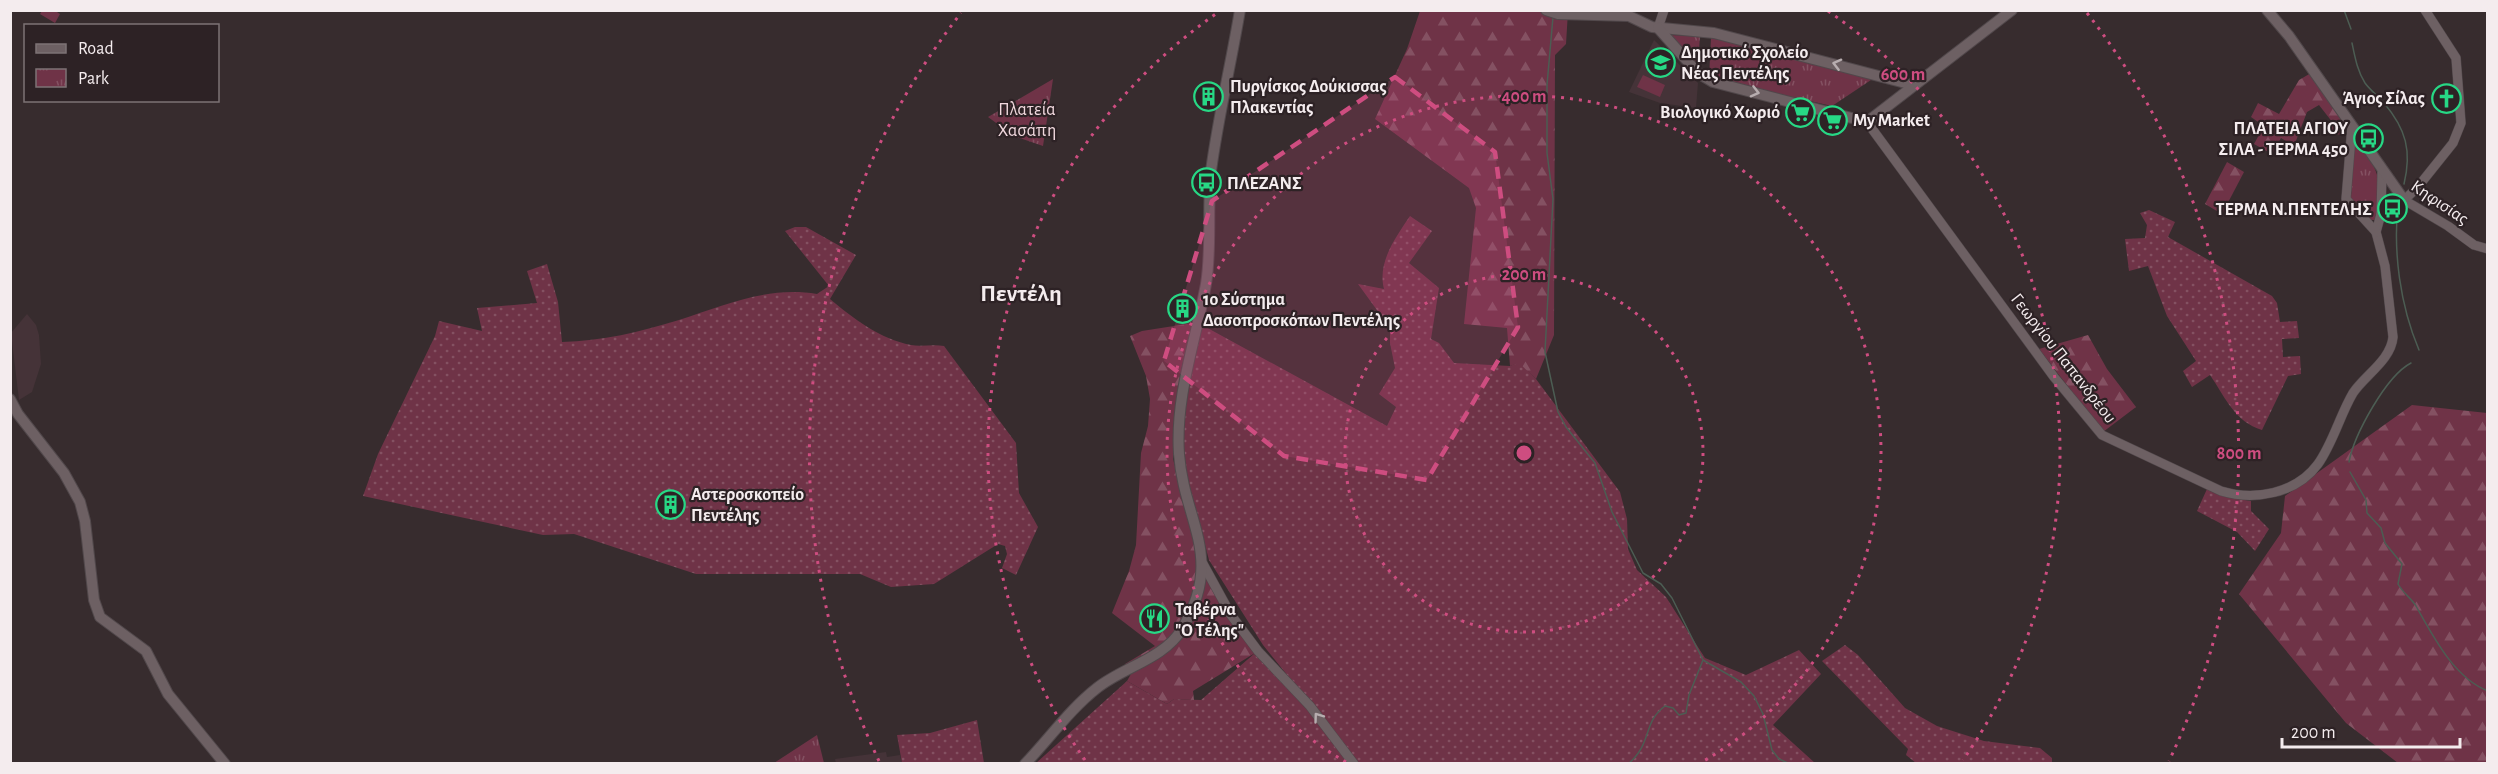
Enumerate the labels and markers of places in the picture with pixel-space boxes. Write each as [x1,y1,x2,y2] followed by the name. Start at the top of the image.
[1681,43,1809,83] place label: Δημοτικό Σχολείο Νέας Πεντέλης
[1644,46,1676,78] school or university icon: Δημοτικό Σχολείο Νέας Πεντέλης
[1230,77,1387,117] place label: Πυργίσκος Δούκισσας Πλακεντίας
[1193,80,1225,112] building icon: Πυργίσκος Δούκισσας Πλακεντίας
[2430,82,2462,114] church icon: Άγιος Σίλας
[2343,89,2425,108] place label: Άγιος Σίλας
[1785,96,1817,128] supermarket icon: Βιολογικό Χωριό
[1660,103,1780,122] place label: Βιολογικό Χωριό
[1816,104,1848,136] supermarket icon: My Market
[1853,112,1930,130] place label: My Market
[2218,120,2349,159] place label: ΠΛΑΤΕΙΑ ΑΓΙΟΥ ΣΙΛΑ - ΤΕΡΜΑ 450
[2353,122,2385,154] bus stop icon: ΠΛΑΤΕΙΑ ΑΓΙΟΥ ΣΙΛΑ - ΤΕΡΜΑ 450
[1190,167,1222,199] bus stop icon: ΠΛΕΖΑΝΣ
[1227,175,1302,193] place label: ΠΛΕΖΑΝΣ
[2377,193,2409,225] bus stop icon: ΤΕΡΜΑ Ν.ΠΕΝΤΕΛΗΣ
[2215,201,2372,219] place label: ΤΕΡΜΑ Ν.ΠΕΝΤΕΛΗΣ
[1203,290,1400,330] place label: 1ο Σύστημα Δασοπροσκόπων Πεντέλης
[1166,293,1198,325] building icon: 1ο Σύστημα Δασοπροσκόπων Πεντέλης
[1514,443,1534,463] centre of rings
[691,485,804,525] place label: Αστεροσκοπείο Πεντέλης
[654,488,686,520] building icon: Αστεροσκοπείο Πεντέλης
[1175,600,1244,640] place label: Ταβέρνα "Ο Τέλης"
[1138,603,1170,635] restaurant icon: Ταβέρνα "Ο Τέλης"

